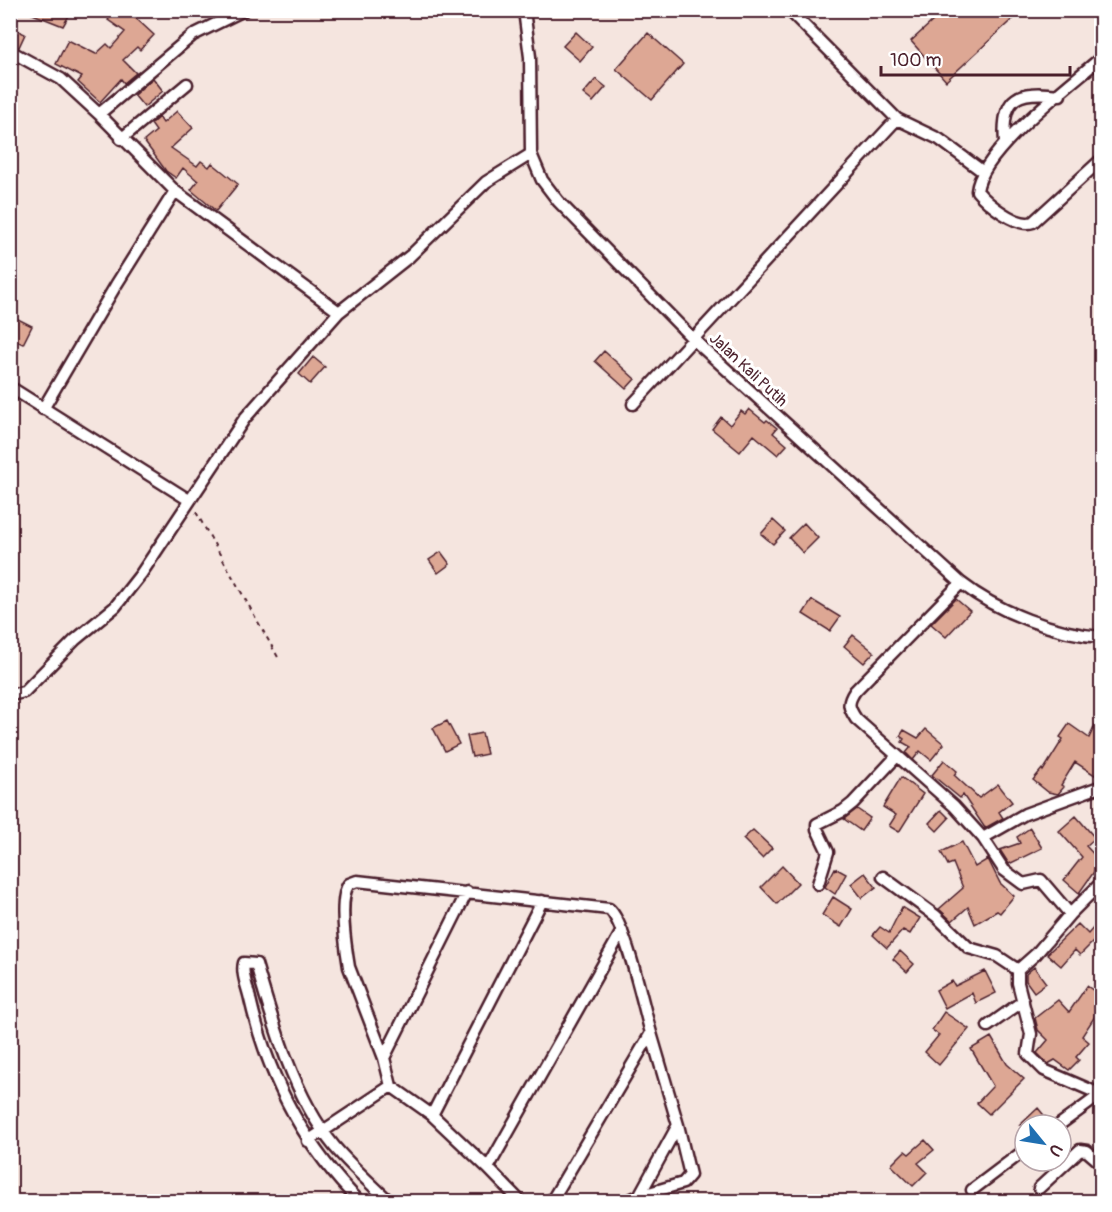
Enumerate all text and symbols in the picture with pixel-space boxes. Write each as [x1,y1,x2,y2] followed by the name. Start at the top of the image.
[881,39,1070,77] scale bar
[890,49,942,72] text: 100 m
[705,329,791,411] street label: Jalan Kali Putih
[1013,1113,1073,1173] north arrow
[1044,1140,1066,1160] text: U

